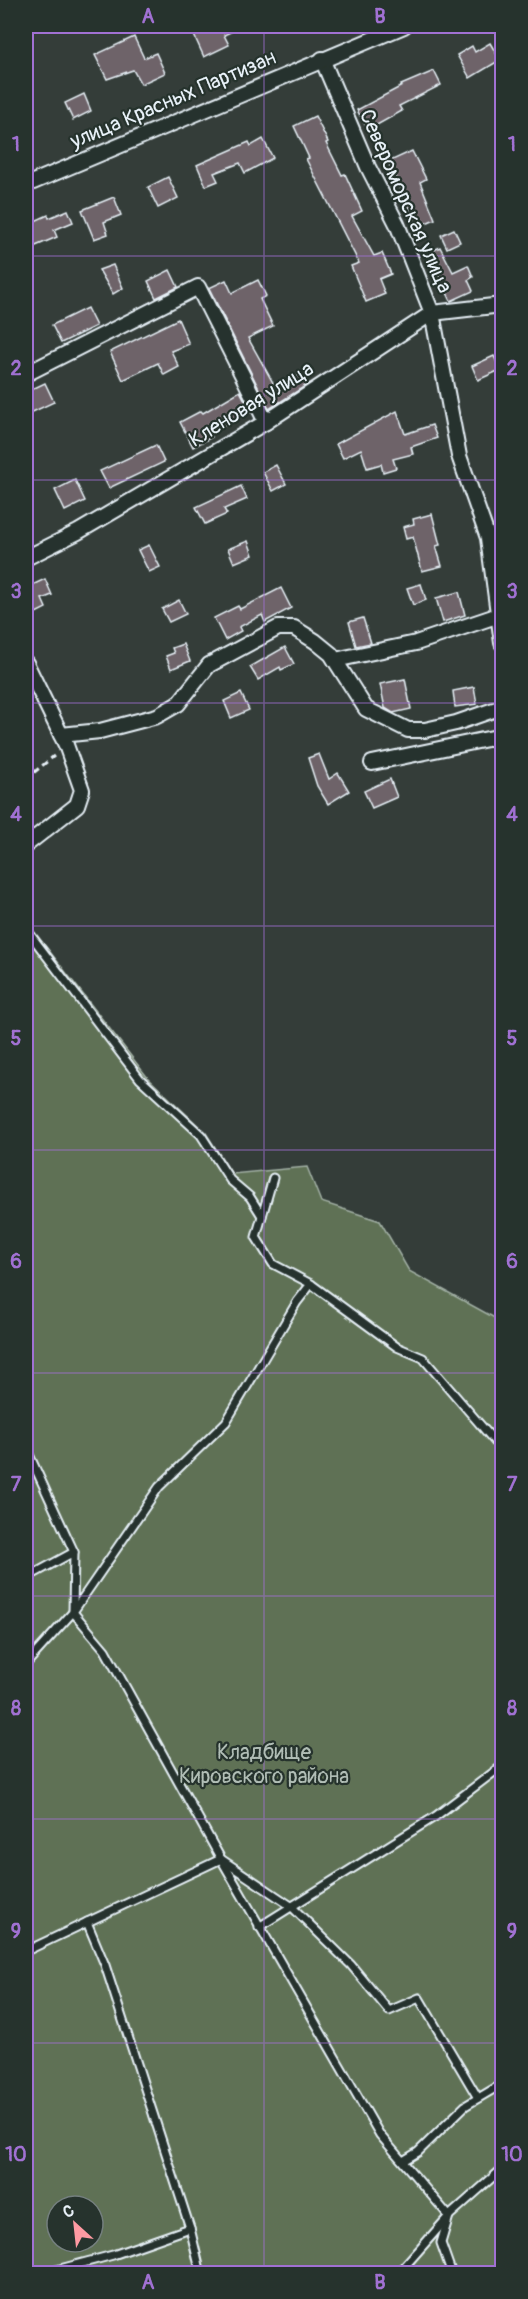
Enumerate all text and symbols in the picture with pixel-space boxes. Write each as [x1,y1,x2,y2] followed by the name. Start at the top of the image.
[142,4,155,29] text: A
[374,4,386,29] text: B
[65,44,280,155] street label: улица Красных Партизан
[353,105,458,297] street label: Североморская улица
[12,132,20,157] text: 1
[508,132,516,157] text: 1
[184,355,319,454] street label: Кленовая улица
[10,356,22,381] text: 2
[506,356,518,381] text: 2
[10,579,22,604] text: 3
[506,579,518,604] text: 3
[10,802,22,827] text: 4
[506,802,518,827] text: 4
[11,1026,22,1051] text: 5
[507,1026,518,1051] text: 5
[10,1249,22,1274] text: 6
[506,1249,518,1274] text: 6
[11,1472,22,1497] text: 7
[507,1472,518,1497] text: 7
[11,1696,21,1721] text: 8
[507,1696,517,1721] text: 8
[179,1739,349,1790] park label: Кладбище Кировского района
[11,1919,21,1944] text: 9
[507,1919,517,1944] text: 9
[5,2142,27,2167] text: 10
[501,2142,523,2167] text: 10
[45,2194,105,2254] north arrow
[60,2200,78,2223] text: С
[142,2270,155,2295] text: A
[374,2270,386,2295] text: B

